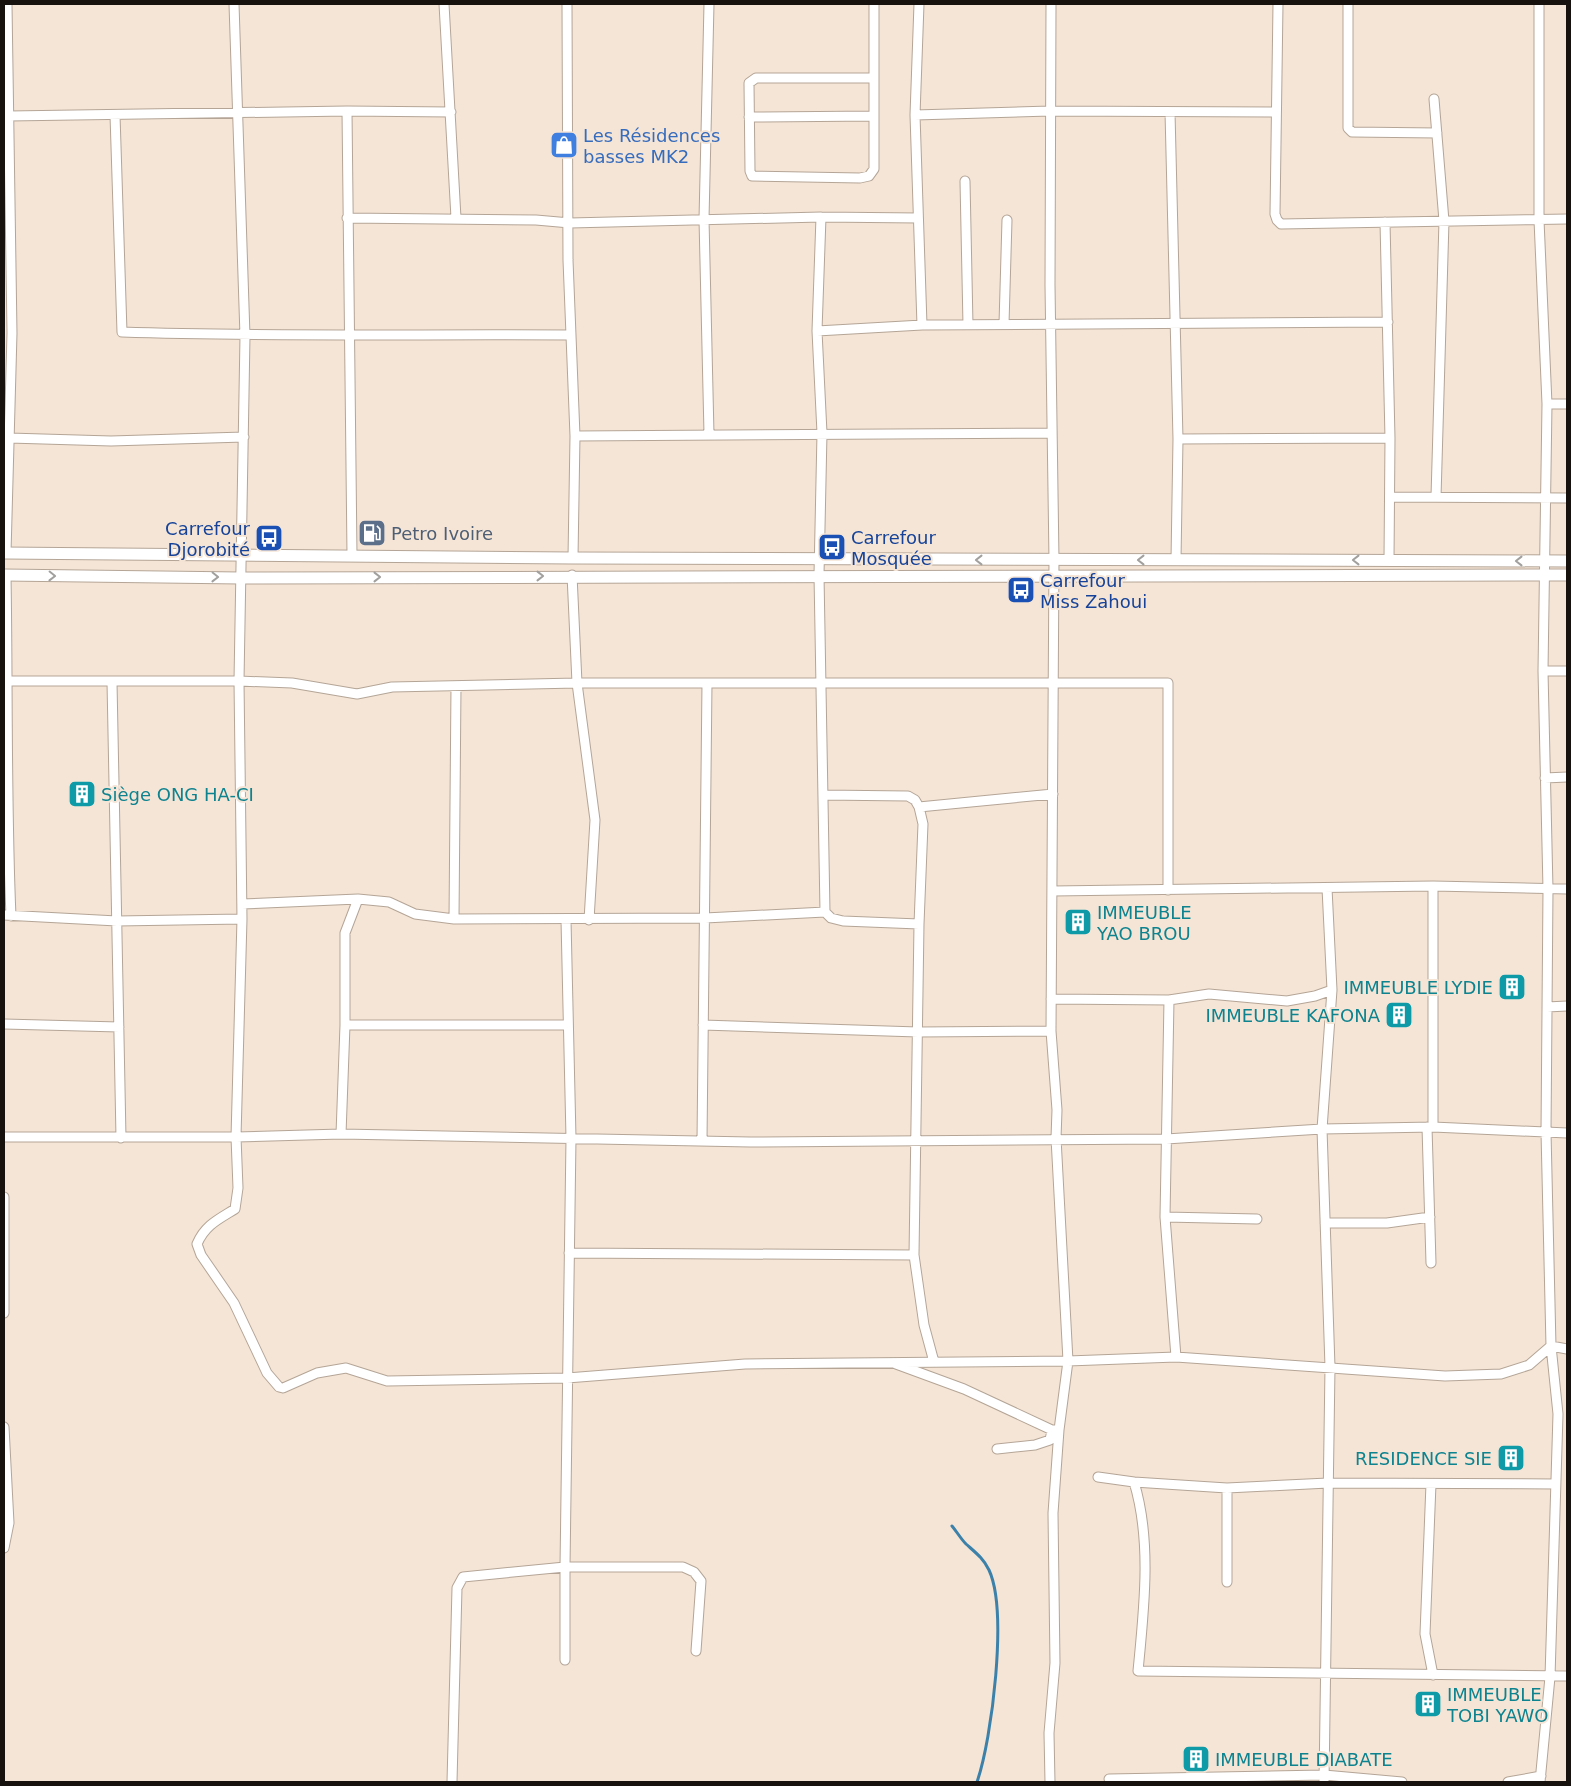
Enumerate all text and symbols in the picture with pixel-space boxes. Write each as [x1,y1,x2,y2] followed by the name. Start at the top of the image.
[583,125,720,167] place label: Les Résidences basses MK2
[549,130,579,160] shop icon: Les Résidences basses MK2
[165,518,251,560] place label: Carrefour Djorobité
[357,518,387,548] fuel station icon: Petro Ivoire
[254,523,284,553] bus stop icon: Carrefour Djorobité
[391,523,493,544] place label: Petro Ivoire
[851,527,937,569] place label: Carrefour Mosquée
[817,532,847,562] bus stop icon: Carrefour Mosquée
[974,554,982,565] one-way arrow
[1137,555,1144,565] one-way arrow
[1352,555,1360,565] one-way arrow
[1514,556,1522,566] one-way arrow
[536,570,544,581] one-way arrow
[1040,570,1147,612] place label: Carrefour Miss Zahoui
[49,571,57,581] one-way arrow
[212,572,219,582] one-way arrow
[374,572,382,582] one-way arrow
[1006,575,1036,605] bus stop icon: Carrefour Miss Zahoui
[67,779,97,809] building icon: Siège ONG HA-CI
[101,784,254,805] place label: Siège ONG HA-CI
[1096,902,1192,944] place label: IMMEUBLE YAO BROU
[1063,907,1093,937] building icon: IMMEUBLE YAO BROU
[1497,972,1527,1002] building icon: IMMEUBLE LYDIE
[1343,977,1493,998] place label: IMMEUBLE LYDIE
[1384,1000,1414,1030] building icon: IMMEUBLE KAFONA
[1206,1005,1381,1026] place label: IMMEUBLE KAFONA
[1496,1443,1526,1473] building icon: RESIDENCE SIE
[1355,1448,1492,1469] place label: RESIDENCE SIE
[1446,1684,1548,1726] place label: IMMEUBLE TOBI YAWO
[1413,1689,1443,1719] building icon: IMMEUBLE TOBI YAWO
[1181,1744,1211,1774] building icon: IMMEUBLE DIABATE
[1215,1749,1393,1770] place label: IMMEUBLE DIABATE

